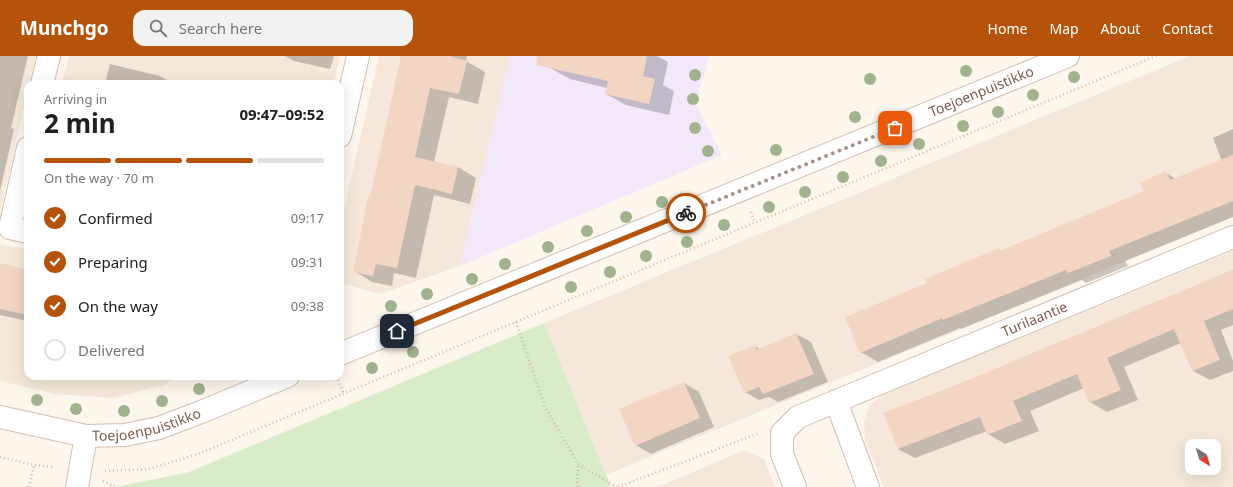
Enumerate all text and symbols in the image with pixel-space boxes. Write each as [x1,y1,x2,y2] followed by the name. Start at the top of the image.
[133,10,413,46] search box
[20,15,109,41] text: Munchgo
[147,17,169,39] icon: search
[179,18,262,38] text: Search here
[988,19,1027,38] text: Home
[1049,19,1079,38] text: Map
[1101,19,1140,38] text: About
[1162,19,1213,38] text: Contact
[926,61,1036,121] street label: Toejoenpuistikko
[44,90,107,108] text: Arriving in
[239,104,324,124] text: 09:47–09:52
[44,105,116,141] text: 2 min
[878,111,912,145] pin
[884,117,906,139] icon: bag
[44,169,154,187] text: On the way · 70 m
[666,193,706,233] courier
[675,202,697,224] icon: bike
[44,207,66,229] icon: check
[78,208,153,228] text: Confirmed
[291,209,324,227] text: 09:17
[44,251,66,273] icon: check
[78,252,148,272] text: Preparing
[291,253,324,271] text: 09:31
[44,295,66,317] icon: check
[78,296,158,316] text: On the way
[291,297,324,315] text: 09:38
[998,297,1070,341] street label: Turilaantie
[380,314,414,348] pin
[386,320,408,342] icon: home
[78,340,145,360] text: Delivered
[92,403,203,445] street label: Toejoenpuistikko
[1185,439,1221,475] north arrow
[1185,439,1221,475] map controls

